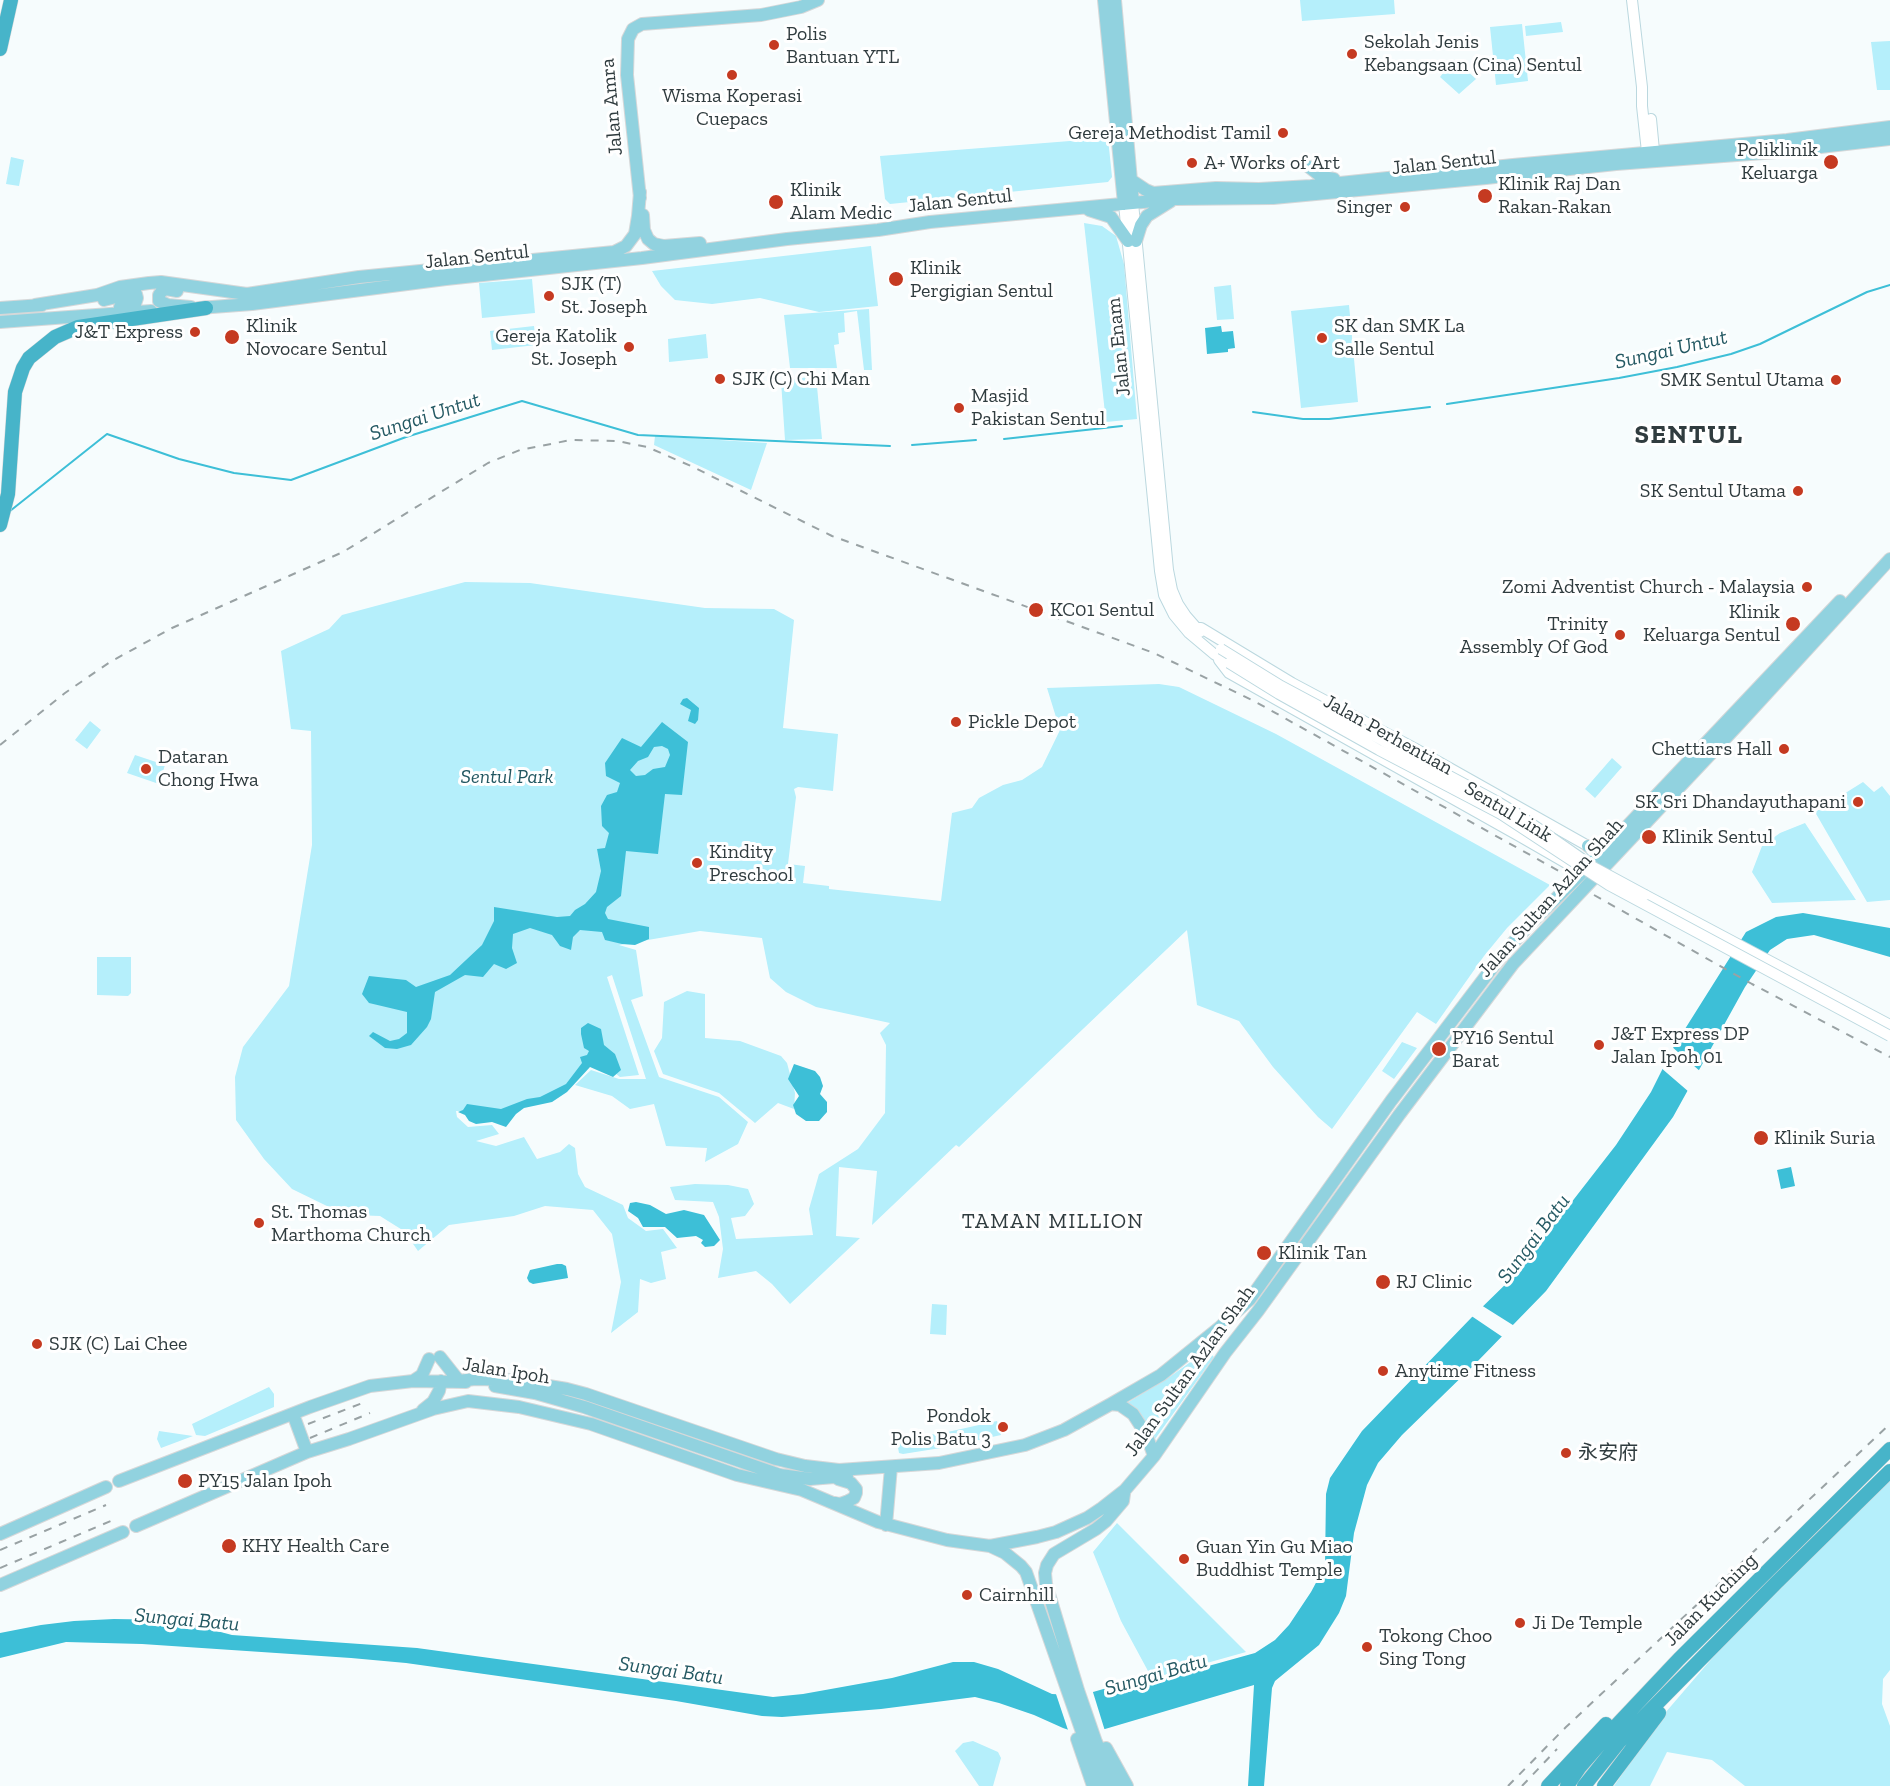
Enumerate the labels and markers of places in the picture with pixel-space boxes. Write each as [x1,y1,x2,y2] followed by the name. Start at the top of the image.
[786,22,899,69] place label: Polis Bantuan YTL
[1364,30,1582,77] place label: Sekolah Jenis Kebangsaan (Cina) Sentul
[767,38,781,52] marker: Polis Bantuan YTL
[1345,47,1359,61] marker: Sekolah Jenis Kebangsaan (Cina) Sentul
[725,68,739,82] marker: Wisma Koperasi Cuepacs
[662,84,802,131] place label: Wisma Koperasi Cuepacs
[1068,121,1271,145] place label: Gereja Methodist Tamil
[1276,126,1290,140] marker: Gereja Methodist Tamil
[1737,138,1818,185] place label: Poliklinik Keluarga
[1204,151,1340,175] place label: A+ Works of Art
[1822,153,1840,171] marker: Poliklinik Keluarga
[1185,156,1199,170] marker: A+ Works of Art
[1498,172,1620,219] place label: Klinik Raj Dan Rakan-Rakan
[790,178,892,225] place label: Klinik Alam Medic
[1476,187,1494,205] marker: Klinik Raj Dan Rakan-Rakan
[767,193,785,211] marker: Klinik Alam Medic
[1337,195,1393,219] place label: Singer
[1398,200,1412,214] marker: Singer
[910,256,1053,303] place label: Klinik Pergigian Sentul
[887,270,905,288] marker: Klinik Pergigian Sentul
[561,272,647,319] place label: SJK (T) St. Joseph
[542,289,556,303] marker: SJK (T) St. Joseph
[246,314,387,361] place label: Klinik Novocare Sentul
[1334,314,1465,361] place label: SK dan SMK La Salle Sentul
[75,320,183,344] place label: J&T Express
[495,324,617,371] place label: Gereja Katolik St. Joseph
[188,325,202,339] marker: J&T Express
[223,328,241,346] marker: Klinik Novocare Sentul
[1315,331,1329,345] marker: SK dan SMK La Salle Sentul
[622,340,636,354] marker: Gereja Katolik St. Joseph
[732,367,870,391] place label: SJK (C) Chi Man
[1660,368,1824,392] place label: SMK Sentul Utama
[713,372,727,386] marker: SJK (C) Chi Man
[1829,373,1843,387] marker: SMK Sentul Utama
[971,384,1105,431] place label: Masjid Pakistan Sentul
[952,401,966,415] marker: Masjid Pakistan Sentul
[1640,479,1786,503] place label: SK Sentul Utama
[1791,484,1805,498] marker: SK Sentul Utama
[1502,575,1795,599] place label: Zomi Adventist Church - Malaysia
[1800,580,1814,594] marker: Zomi Adventist Church - Malaysia
[1050,598,1154,622] place label: KC01 Sentul
[1643,600,1780,647] place label: Klinik Keluarga Sentul
[1027,601,1045,619] marker: KC01 Sentul
[1460,612,1608,659] place label: Trinity Assembly Of God
[1784,615,1802,633] marker: Klinik Keluarga Sentul
[1613,628,1627,642] marker: Trinity Assembly Of God
[968,710,1076,734] place label: Pickle Depot
[949,715,963,729] marker: Pickle Depot
[1651,737,1772,761] place label: Chettiars Hall
[1777,742,1791,756] marker: Chettiars Hall
[158,745,259,792] place label: Dataran Chong Hwa
[139,762,153,776] marker: Dataran Chong Hwa
[1635,790,1846,814] place label: SK Sri Dhandayuthapani
[1851,795,1865,809] marker: SK Sri Dhandayuthapani
[1662,825,1773,849] place label: Klinik Sentul
[1640,828,1658,846] marker: Klinik Sentul
[709,840,793,887] place label: Kindity Preschool
[690,856,704,870] marker: Kindity Preschool
[1611,1022,1749,1069] place label: J&T Express DP Jalan Ipoh 01
[1452,1026,1554,1073] place label: PY16 Sentul Barat
[1592,1038,1606,1052] marker: J&T Express DP Jalan Ipoh 01
[1430,1040,1448,1058] marker: PY16 Sentul Barat
[1774,1126,1875,1150] place label: Klinik Suria
[1752,1129,1770,1147] marker: Klinik Suria
[271,1200,431,1247] place label: St. Thomas Marthoma Church
[252,1216,266,1230] marker: St. Thomas Marthoma Church
[1278,1241,1367,1265] place label: Klinik Tan
[1255,1244,1273,1262] marker: Klinik Tan
[1396,1270,1472,1294] place label: RJ Clinic
[1374,1273,1392,1291] marker: RJ Clinic
[49,1332,187,1356] place label: SJK (C) Lai Chee
[30,1337,44,1351] marker: SJK (C) Lai Chee
[1395,1359,1536,1383] place label: Anytime Fitness
[1376,1364,1390,1378] marker: Anytime Fitness
[891,1404,991,1451] place label: Pondok Polis Batu 3
[996,1420,1010,1434] marker: Pondok Polis Batu 3
[1578,1441,1638,1465] place label: 永安府
[1559,1446,1573,1460] marker: 永安府
[198,1469,332,1493] place label: PY15 Jalan Ipoh
[176,1472,194,1490] marker: PY15 Jalan Ipoh
[242,1534,389,1558] place label: KHY Health Care
[1196,1535,1353,1582] place label: Guan Yin Gu Miao Buddhist Temple
[220,1537,238,1555] marker: KHY Health Care
[1177,1552,1191,1566] marker: Guan Yin Gu Miao Buddhist Temple
[979,1583,1054,1607] place label: Cairnhill
[960,1588,974,1602] marker: Cairnhill
[1532,1611,1642,1635] place label: Ji De Temple
[1513,1616,1527,1630] marker: Ji De Temple
[1379,1624,1492,1671] place label: Tokong Choo Sing Tong
[1360,1640,1374,1654] marker: Tokong Choo Sing Tong

